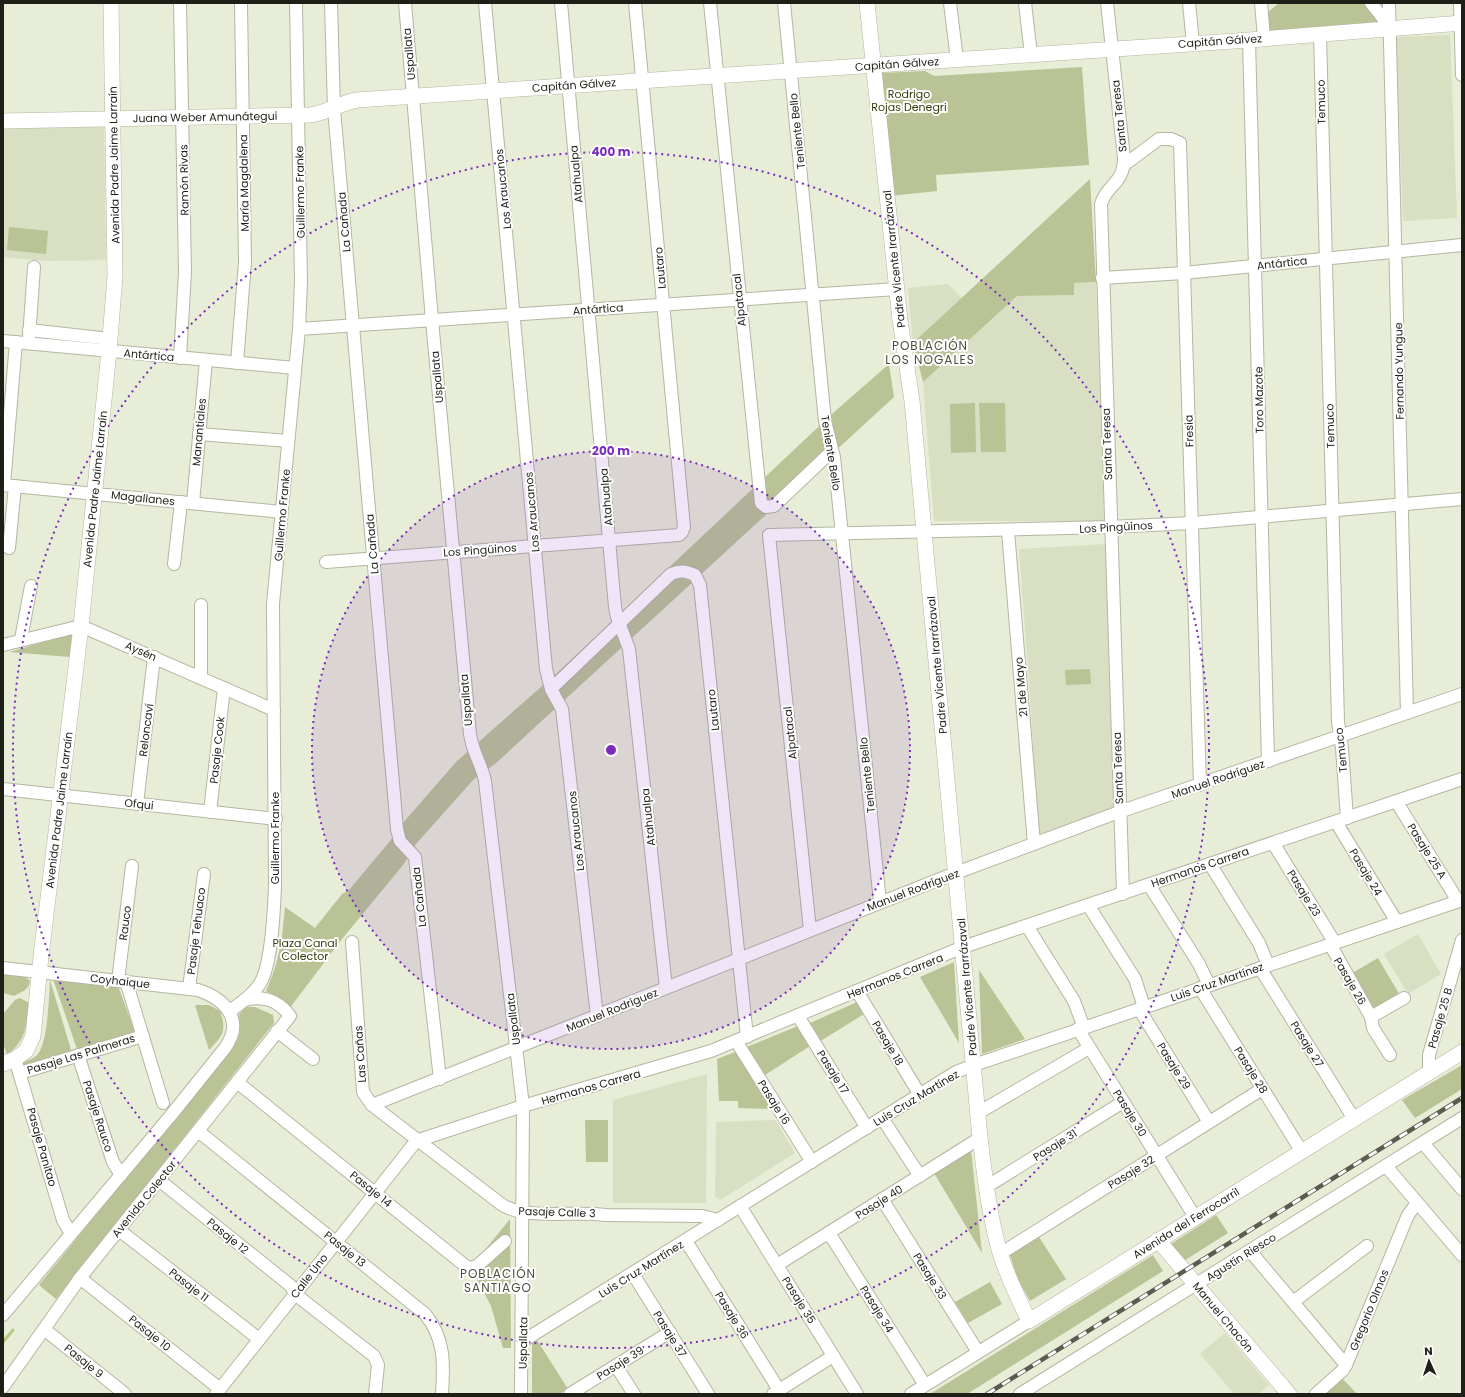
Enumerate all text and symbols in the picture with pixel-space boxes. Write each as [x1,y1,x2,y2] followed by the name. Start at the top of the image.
[399,27,419,81] street label: Uspallata
[1177,30,1263,52] street label: Capitán Gálvez
[854,53,940,75] street label: Capitán Gálvez
[531,74,617,96] street label: Capitán Gálvez
[1107,79,1131,153] street label: Santa Teresa
[1313,79,1329,125] street label: Temuco
[105,86,123,244] street label: Avenida Padre Jaime Larraín
[871,86,947,115] park label: Rodrigo Rojas Denegri
[785,92,809,170] street label: Teniente Bello
[132,108,278,126] street label: Juana Weber Amunátegui
[235,134,253,232] street label: María Magdalena
[591,143,631,160] text: 400 m
[175,144,193,216] street label: Ramón Rivas
[566,144,586,204] street label: Atahualpa
[291,145,309,238] street label: Guillermo Franke
[491,148,515,230] street label: Los Araucanos
[879,189,909,329] street label: Padre Vicente Irarrázaval
[333,191,355,253] street label: La Cañada
[650,246,670,290] street label: Lautaro
[1256,252,1308,274] street label: Antártica
[728,273,750,327] street label: Alpatacal
[572,299,624,319] street label: Antártica
[1390,322,1408,420] street label: Fernando Yungue
[885,337,975,368] district label: POBLACIÓN LOS NOGALES
[123,345,175,365] street label: Antártica
[427,350,447,404] street label: Uspallata
[1250,366,1268,434] street label: Toro Mazote
[188,397,210,466] street label: Manantiales
[1321,403,1339,449] street label: Temuco
[1098,408,1116,480] street label: Santa Teresa
[79,410,111,568] street label: Avenida Padre Jaime Larraín
[817,414,845,492] street label: Teniente Bello
[1180,415,1198,447] street label: Fresia
[592,442,630,459] text: 200 m
[596,467,616,527] street label: Atahualpa
[270,468,294,562] street label: Guillermo Franke
[521,471,543,553] street label: Los Araucanos
[110,487,176,509] street label: Magallanes
[361,513,383,575] street label: La Cañada
[1079,517,1153,537] street label: Los Pingüinos
[443,539,518,561] street label: Los Pingüinos
[923,595,951,735] street label: Padre Vicente Irarrázaval
[123,637,159,665] street label: Aysén
[1010,656,1032,718] street label: 21 de Mayo
[456,673,476,727] street label: Uspallata
[703,688,723,732] street label: Lautaro
[135,702,157,757] street label: Reloncaví
[779,706,801,760] street label: Alpatacal
[206,715,229,785] street label: Pasaje Cook
[1331,727,1351,773] street label: Temuco
[41,731,77,889] street label: Avenida Padre Jaime Larraín
[1109,732,1127,804] street label: Santa Teresa
[855,736,879,814] street label: Teniente Bello
[604,743,618,757] centre of rings
[1169,756,1267,802] street label: Manuel Rodríguez
[637,787,659,847] street label: Atahualpa
[564,790,588,872] street label: Los Araucanos
[267,792,283,884] street label: Guillermo Franke
[124,795,155,814] street label: Ofqui
[1404,820,1451,882] street label: Pasaje 25 A
[1149,843,1251,891] street label: Hermanos Carrera
[1346,845,1386,899] street label: Pasaje 24
[865,865,961,915] street label: Manuel Rodríguez
[408,866,430,928] street label: La Cañada
[1283,867,1325,919] street label: Pasaje 23
[183,887,209,975] street label: Pasaje Tehuaco
[115,905,135,941] street label: Rauco
[953,917,981,1057] street label: Padre Vicente Irarrázaval
[273,935,338,964] park label: Plaza Canal Colector
[844,949,946,1003] street label: Hermanos Carrera
[1330,954,1370,1008] street label: Pasaje 26
[1168,959,1266,1005] street label: Luis Cruz Martínez
[89,970,151,992] street label: Coyhaique
[564,984,660,1036] street label: Manuel Rodríguez
[1424,986,1456,1050] street label: Pasaje 25 B
[502,992,524,1046] street label: Uspallata
[868,1017,908,1069] street label: Pasaje 18
[1286,1018,1328,1070] street label: Pasaje 27
[350,1025,370,1083] street label: Las Cañas
[25,1030,137,1078] street label: Pasaje Las Palmeras
[1153,1039,1195,1093] street label: Pasaje 29
[1230,1043,1272,1097] street label: Pasaje 28
[813,1047,853,1097] street label: Pasaje 17
[540,1065,642,1109] street label: Hermanos Carrera
[870,1066,962,1130] street label: Luis Cruz Martínez
[754,1077,794,1127] street label: Pasaje 16
[79,1078,117,1154] street label: Pasaje Rauco
[1109,1086,1151,1140] street label: Pasaje 30
[23,1106,61,1188] street label: Pasaje Panitao
[1030,1125,1080,1165] street label: Pasaje 31
[1105,1151,1157,1193] street label: Pasaje 32
[108,1157,180,1241] street label: Avenida Colector
[347,1167,395,1211] street label: Pasaje 14
[852,1181,906,1223] street label: Pasaje 40
[1130,1184,1242,1262] street label: Avenida del Ferrocarril
[518,1203,596,1221] street label: Pasaje Calle 3
[204,1214,252,1258] street label: Pasaje 12
[321,1227,369,1271] street label: Pasaje 13
[1203,1229,1279,1285] street label: Agustín Riesco
[595,1236,687,1302] street label: Luis Cruz Martínez
[287,1250,331,1302] street label: Calle Uno
[909,1250,951,1302] street label: Pasaje 33
[166,1264,212,1306] street label: Pasaje 11
[460,1265,536,1296] district label: POBLACIÓN SANTIAGO
[1345,1267,1393,1353] street label: Gregorio Olmos
[778,1273,820,1327] street label: Pasaje 35
[1189,1278,1257,1356] street label: Manuel Chacón
[856,1282,898,1336] street label: Pasaje 34
[711,1288,753,1342] street label: Pasaje 36
[649,1308,691,1360] street label: Pasaje 37
[126,1311,174,1355] street label: Pasaje 10
[515,1317,531,1369] street label: Uspallata
[61,1340,107,1382] street label: Pasaje 9
[1409,1341,1449,1381] north arrow
[593,1342,647,1384] street label: Pasaje 39
[1424,1343,1433,1359] text: N

